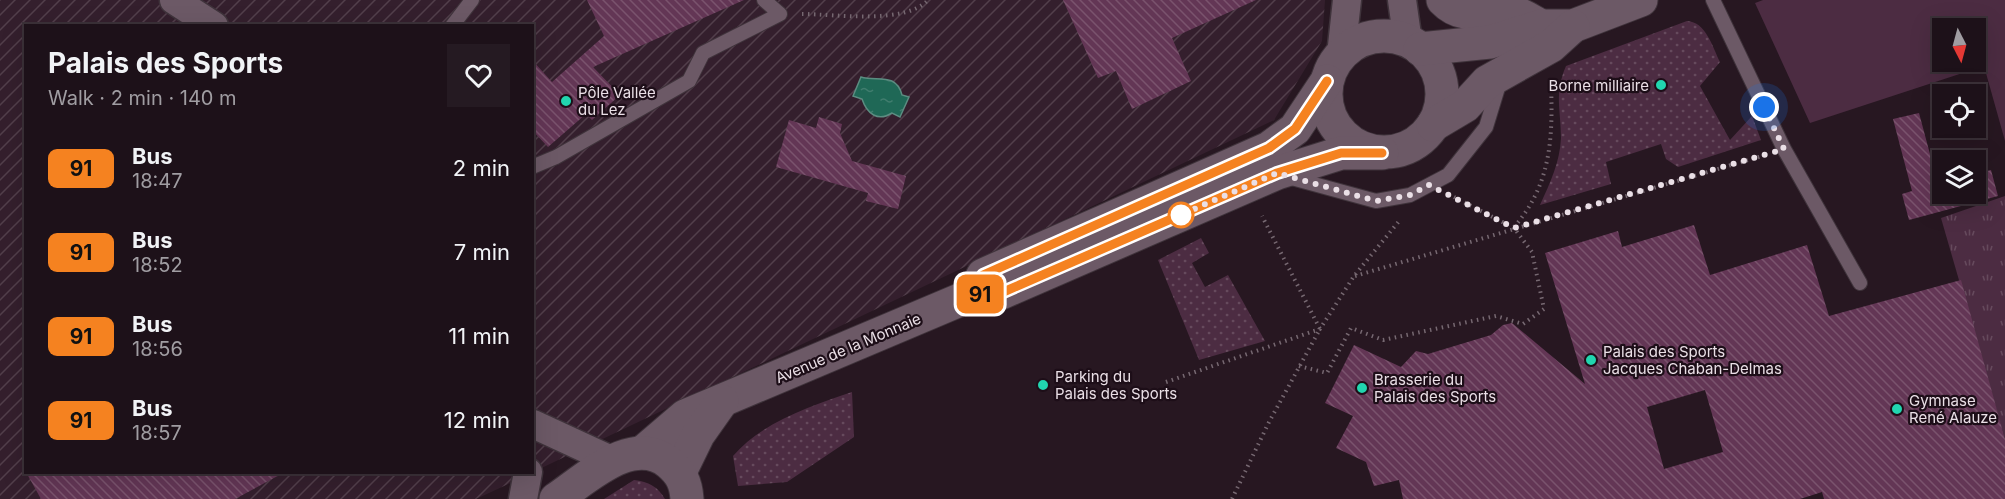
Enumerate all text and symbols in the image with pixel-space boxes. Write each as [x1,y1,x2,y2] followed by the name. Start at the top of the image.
[1932,18,1986,72] north arrow
[1932,18,1986,204] map controls
[447,44,510,107] button: heart
[48,46,283,80] text: Palais des Sports
[1549,76,1649,95] place label: Borne milliaire
[1654,78,1668,92] marker: Borne milliaire
[578,83,656,119] place label: Pôle Vallée du Lez
[1932,84,1986,138] button: locate
[48,86,237,110] text: Walk · 2 min · 140 m
[1749,92,1779,122] your location
[559,94,573,108] marker: Pôle Vallée du Lez
[132,143,173,169] text: Bus
[1932,150,1986,204] button: layers
[453,155,510,181] text: 2 min
[70,156,92,181] text: 91
[132,169,183,193] text: 18:47
[1168,202,1194,228] unlabelled marker
[132,227,173,253] text: Bus
[454,239,510,265] text: 7 min
[70,240,92,265] text: 91
[132,253,183,277] text: 18:52
[953,274,1007,314] line badge: 91
[969,282,991,307] text: 91
[772,309,924,387] street label: Avenue de la Monnaie
[132,311,173,337] text: Bus
[448,323,510,349] text: 11 min
[70,324,92,349] text: 91
[132,337,183,361] text: 18:56
[1603,342,1782,378] place label: Palais des Sports Jacques Chaban-Delmas
[1584,353,1598,367] marker: Palais des Sports Jacques Chaban-Delmas
[1055,367,1177,403] place label: Parking du Palais des Sports
[1374,370,1496,406] place label: Brasserie du Palais des Sports
[1036,378,1050,392] marker: Parking du Palais des Sports
[1355,381,1369,395] marker: Brasserie du Palais des Sports
[1909,391,1997,427] place label: Gymnase René Alauze
[132,395,173,421] text: Bus
[1890,402,1904,416] marker: Gymnase René Alauze
[444,407,510,433] text: 12 min
[70,408,92,433] text: 91
[132,421,182,445] text: 18:57

